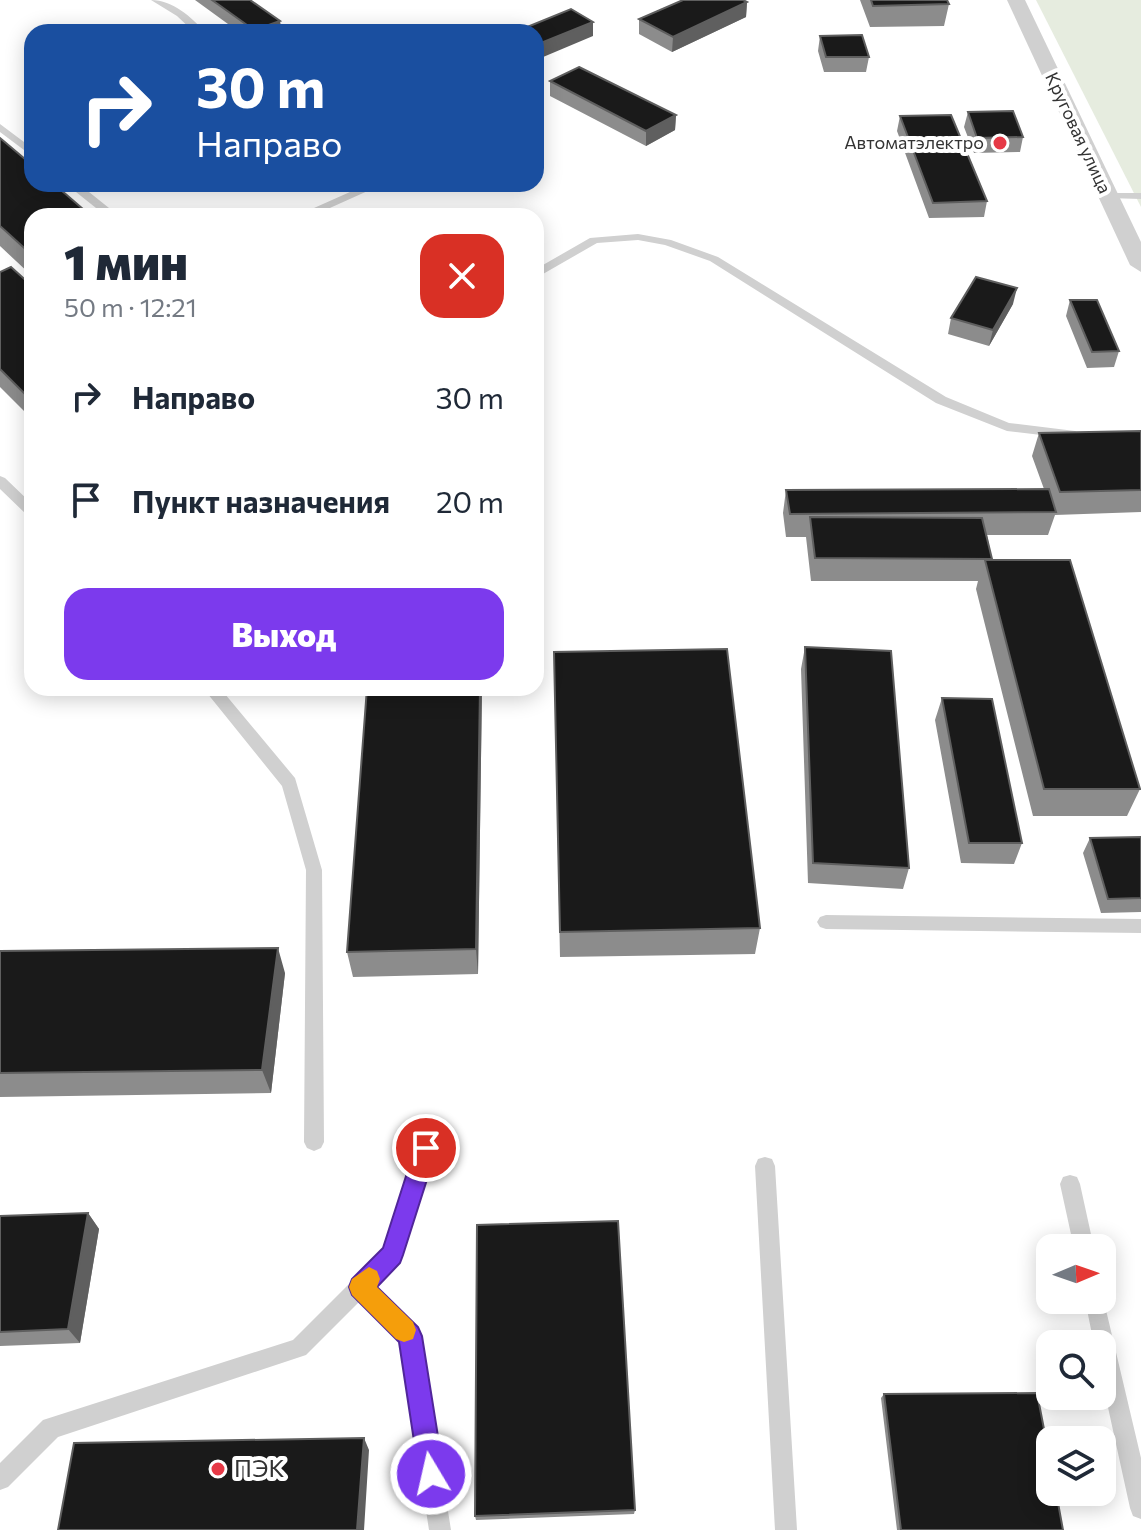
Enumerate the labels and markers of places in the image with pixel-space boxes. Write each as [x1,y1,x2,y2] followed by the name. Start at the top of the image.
[844,131,984,153] place label: Автоматэлектро
[991,134,1009,152] marker: Автоматэлектро
[392,1114,460,1182] pin
[234,1453,285,1482] place label: ПЭК
[209,1460,227,1478] marker: ПЭК

